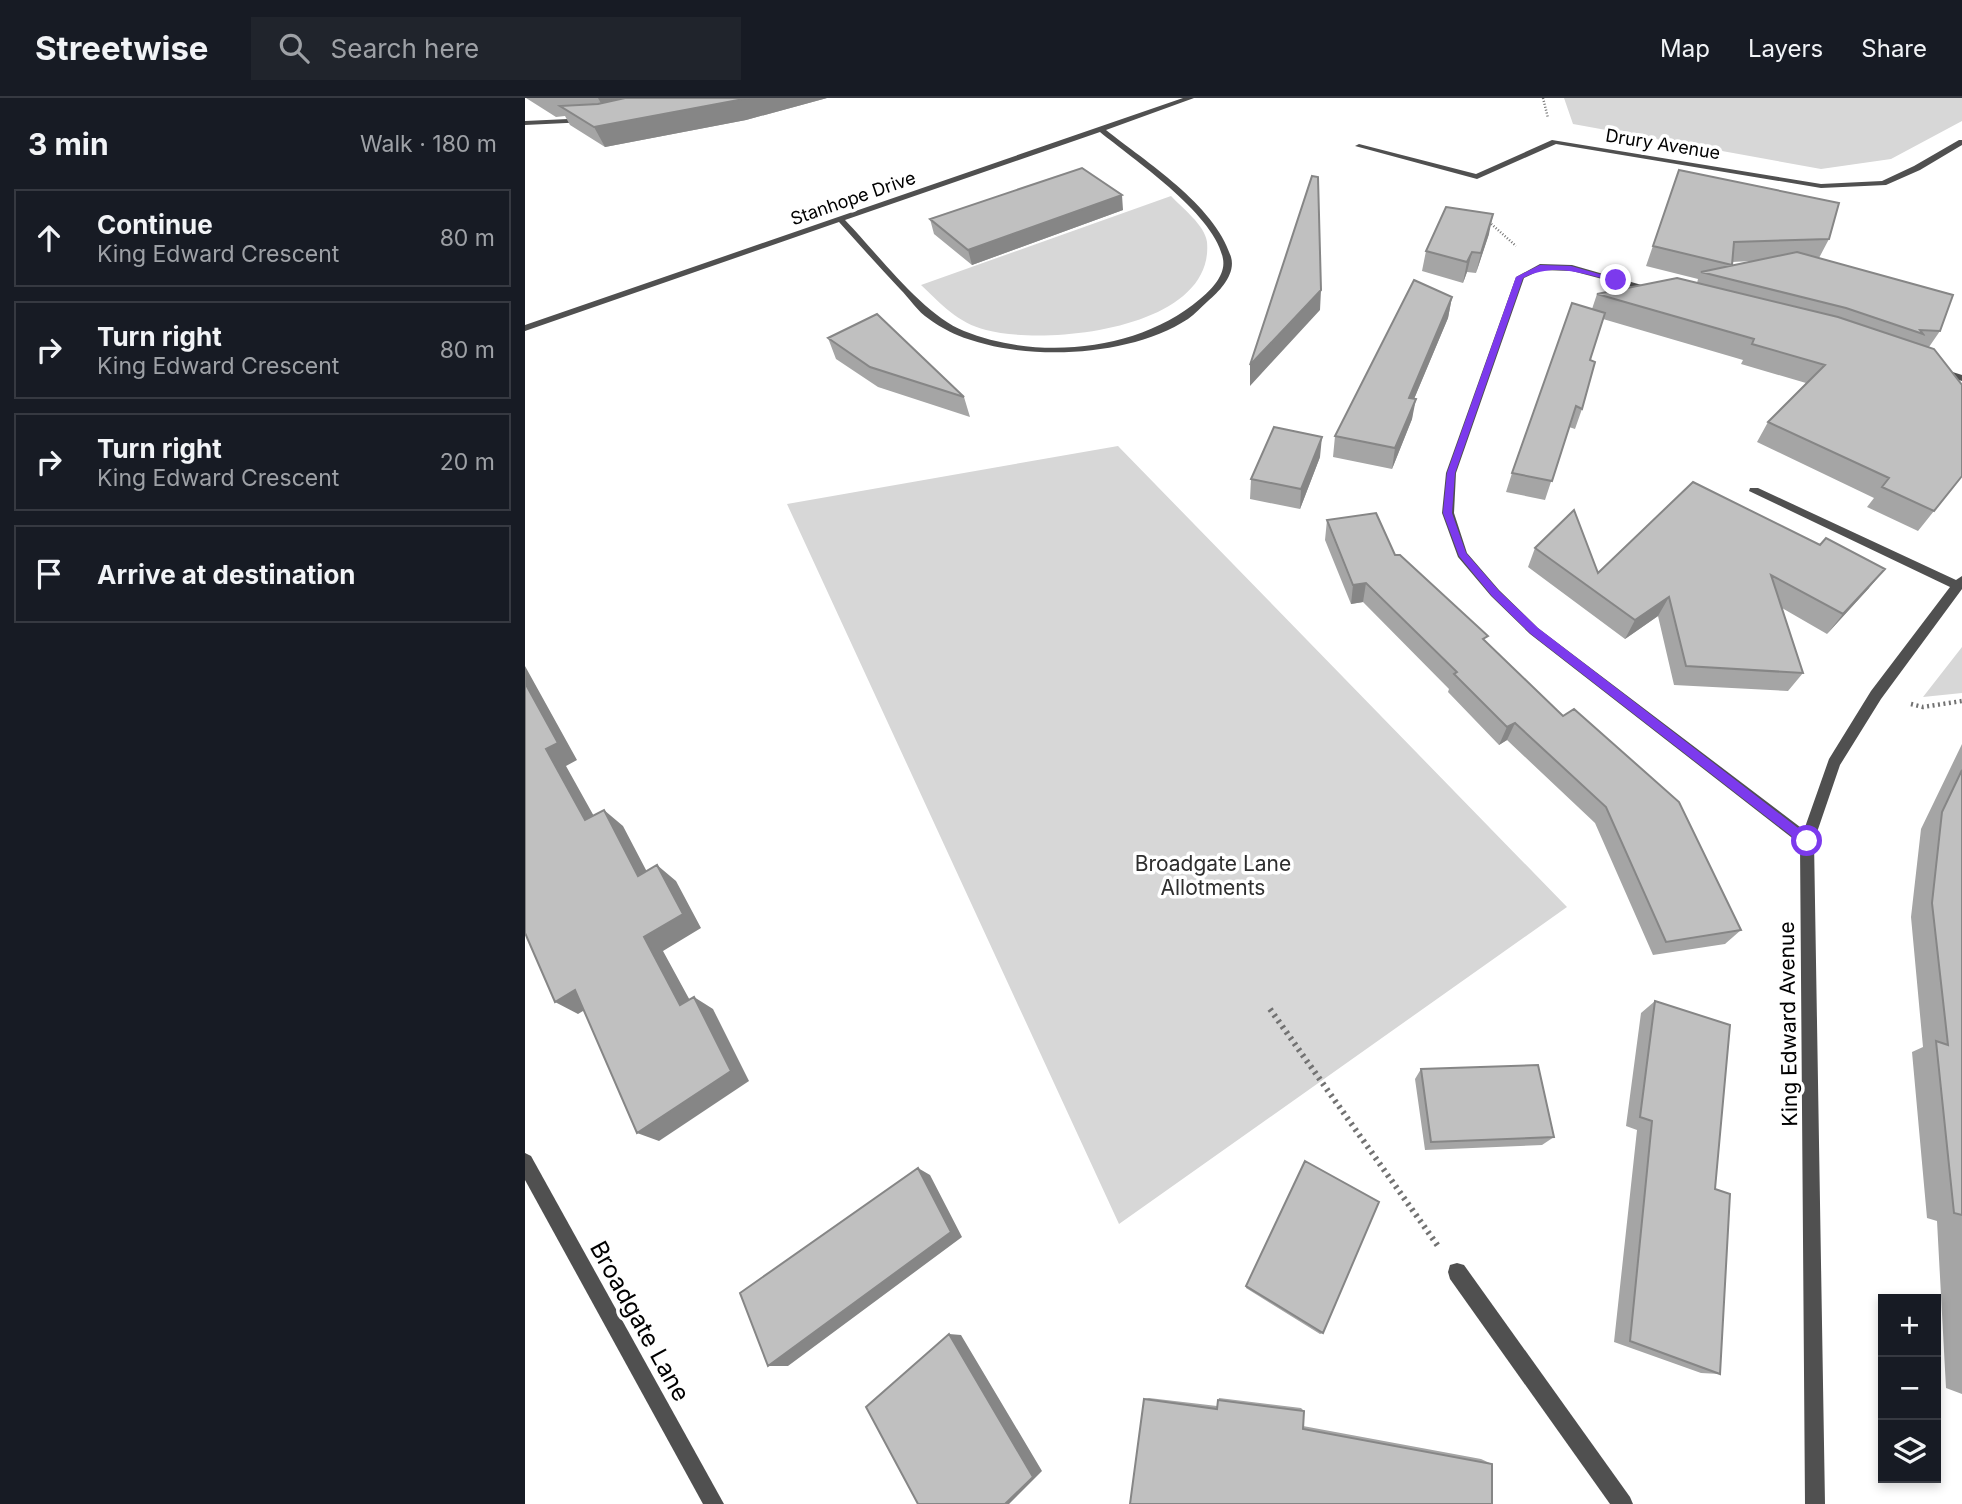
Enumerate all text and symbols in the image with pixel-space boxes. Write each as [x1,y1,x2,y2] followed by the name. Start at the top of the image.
[251,17,741,80] search box
[35,28,209,68] text: Streetwise
[275,29,313,67] icon: search
[331,33,479,64] text: Search here
[1660,34,1710,63] text: Map
[1748,34,1823,63] text: Layers
[1861,34,1927,63] text: Share
[1604,125,1722,163] street label: Drury Avenue
[28,126,109,162] text: 3 min
[360,130,497,158] text: Walk · 180 m
[788,167,918,229] street label: Stanhope Drive
[97,209,213,240] text: Continue
[30,219,68,257] icon: ahead
[440,224,495,252] text: 80 m
[97,240,339,268] text: King Edward Crescent
[1600,264,1631,295] route end
[97,321,222,352] text: Turn right
[30,331,68,369] icon: right
[440,336,495,364] text: 80 m
[97,352,339,380] text: King Edward Crescent
[97,433,222,464] text: Turn right
[30,443,68,481] icon: right
[440,448,495,476] text: 20 m
[97,464,339,492] text: King Edward Crescent
[30,555,68,593] icon: arrive
[97,559,356,590] text: Arrive at destination
[1791,825,1822,856] route start
[1135,851,1291,900] park label: Broadgate Lane Allotments
[1774,921,1802,1127] street label: King Edward Avenue
[584,1236,696,1406] street label: Broadgate Lane
[1878,1294,1941,1483] map controls
[1878,1294,1941,1357] button: +
[1878,1357,1941,1420] button: −
[1878,1420,1941,1483] button: layers

